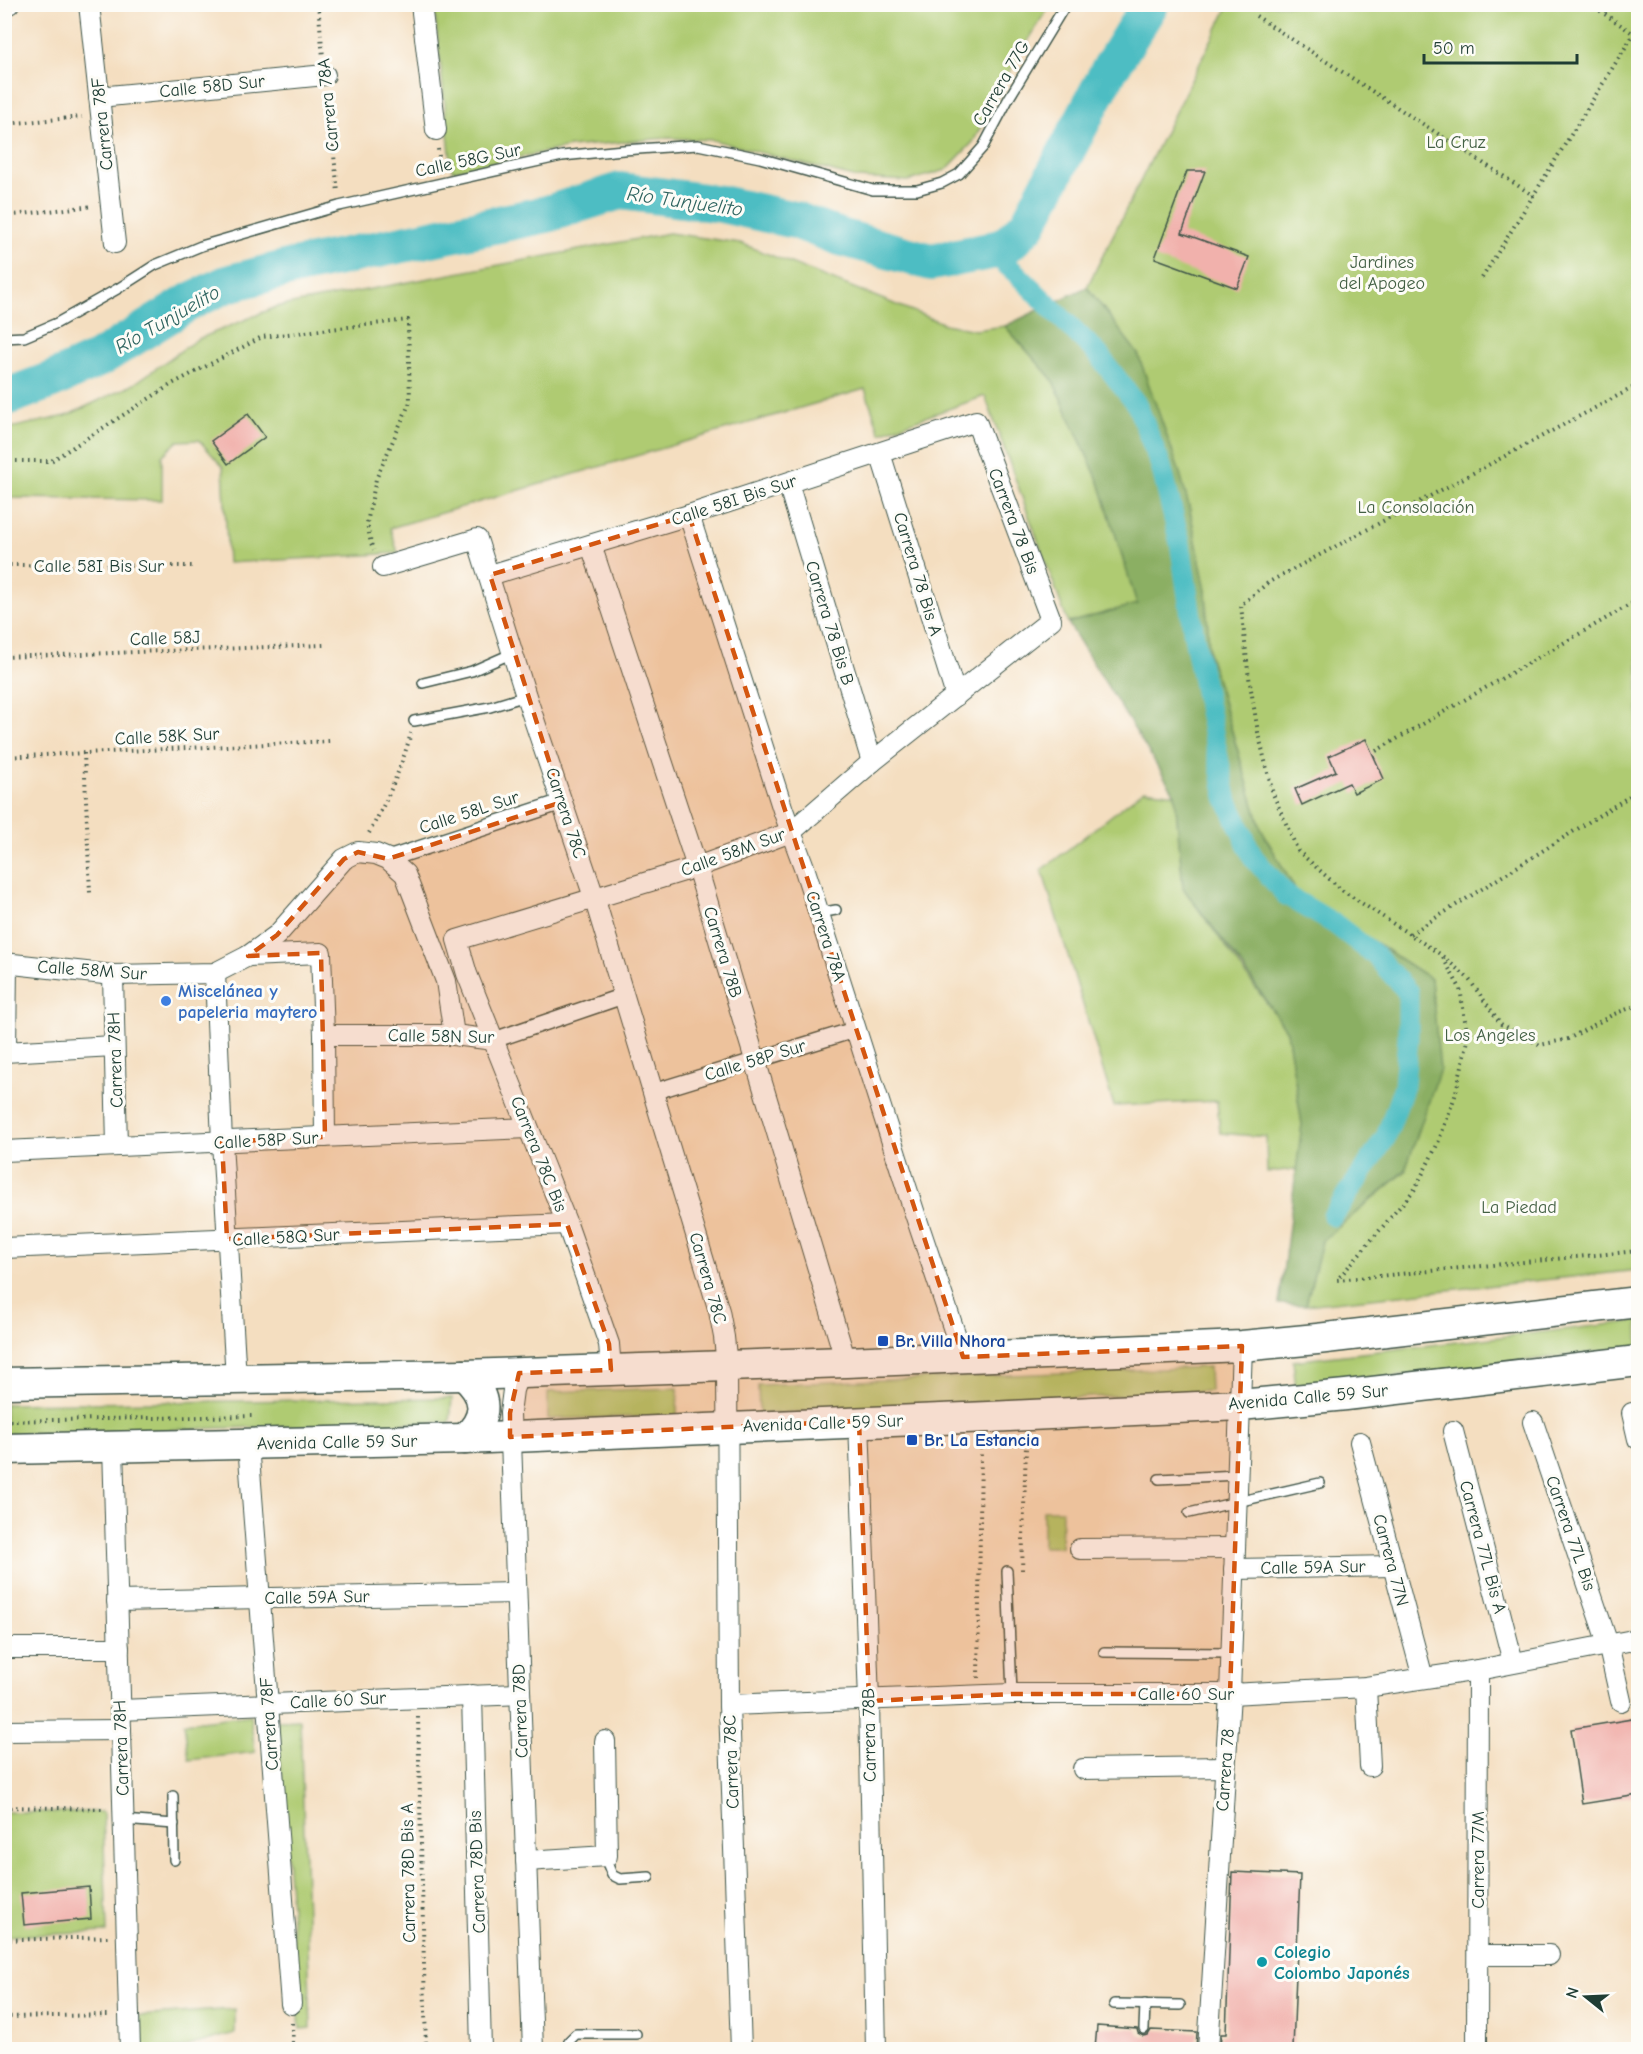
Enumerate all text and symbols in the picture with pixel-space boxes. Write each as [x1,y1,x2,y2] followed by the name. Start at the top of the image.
[1424,27,1577,65] scale bar
[969,37,1034,130] street label: Carrera 77G
[1433,38,1475,59] text: 50 m
[313,57,344,153] street label: Carrera 78A
[158,70,267,102] street label: Calle 58D Sur
[87,76,118,172] street label: Carrera 78F
[1426,132,1486,153] park label: La Cruz
[413,139,524,182] street label: Calle 58G Sur
[626,182,744,221] water label: Río Tunjuelito
[1339,252,1425,294] park label: Jardines del Apogeo
[111,280,224,359] water label: Río Tunjuelito
[984,465,1043,577] street label: Carrera 78 Bis
[669,470,800,531] street label: Calle 58I Bis Sur
[1358,497,1474,518] park label: La Consolación
[889,510,946,639] street label: Carrera 78 Bis A
[34,556,165,577] street label: Calle 58I Bis Sur
[801,558,858,688] street label: Carrera 78 Bis B
[129,627,201,650] street label: Calle 58J
[114,723,221,750] street label: Calle 58K Sur
[541,765,590,861] street label: Carrera 78C
[417,786,522,838] street label: Calle 58L Sur
[678,824,789,881] street label: Calle 58M Sur
[801,888,850,984] street label: Carrera 78A
[699,904,746,1000] street label: Carrera 78B
[37,956,148,985] street label: Calle 58M Sur
[178,981,317,1023] place label: Miscelánea y papeleria maytero
[159,994,173,1008] marker: Miscelánea y papeleria maytero
[103,1012,128,1108] street label: Carrera 78H
[388,1025,495,1048] street label: Calle 58N Sur
[1444,1025,1536,1046] park label: Los Angeles
[702,1035,809,1086] street label: Calle 58P Sur
[506,1093,571,1215] street label: Carrera 78C Bis
[213,1127,320,1154] street label: Calle 58P Sur
[1481,1197,1557,1218] park label: La Piedad
[232,1224,341,1251] street label: Calle 58Q Sur
[684,1230,731,1326] street label: Carrera 78C
[895,1331,1006,1352] place label: Br. Villa Nhora
[876,1334,890,1348] marker: Br. Villa Nhora
[1227,1380,1390,1415] street label: Avenida Calle 59 Sur
[743,1410,904,1437] street label: Avenida Calle 59 Sur
[924,1430,1040,1451] place label: Br. La Estancia
[257,1431,418,1454] street label: Avenida Calle 59 Sur
[905,1433,919,1447] marker: Br. La Estancia
[1541,1473,1600,1593] street label: Carrera 77L Bis
[1455,1478,1510,1616] street label: Carrera 77L Bis A
[1368,1512,1413,1608] street label: Carrera 77N
[1260,1556,1367,1579] street label: Calle 59A Sur
[264,1586,371,1609] street label: Calle 59A Sur
[508,1663,533,1759] street label: Carrera 78D
[256,1676,283,1771] street label: Carrera 78F
[1138,1684,1235,1705] street label: Calle 60 Sur
[289,1687,387,1714] street label: Calle 60 Sur
[858,1688,881,1782] street label: Carrera 78B
[109,1700,134,1796] street label: Carrera 78H
[719,1715,744,1809] street label: Carrera 78C
[1212,1728,1239,1812] street label: Carrera 78
[397,1803,420,1943] street label: Carrera 78D Bis A
[465,1810,490,1934] street label: Carrera 78D Bis
[1468,1811,1489,1909] street label: Carrera 77M
[1274,1942,1410,1984] place label: Colegio Colombo Japonés
[1255,1955,1269,1969] marker: Colegio Colombo Japonés
[1556,1967,1616,2027] north arrow
[1563,1985,1583,2000] text: N

